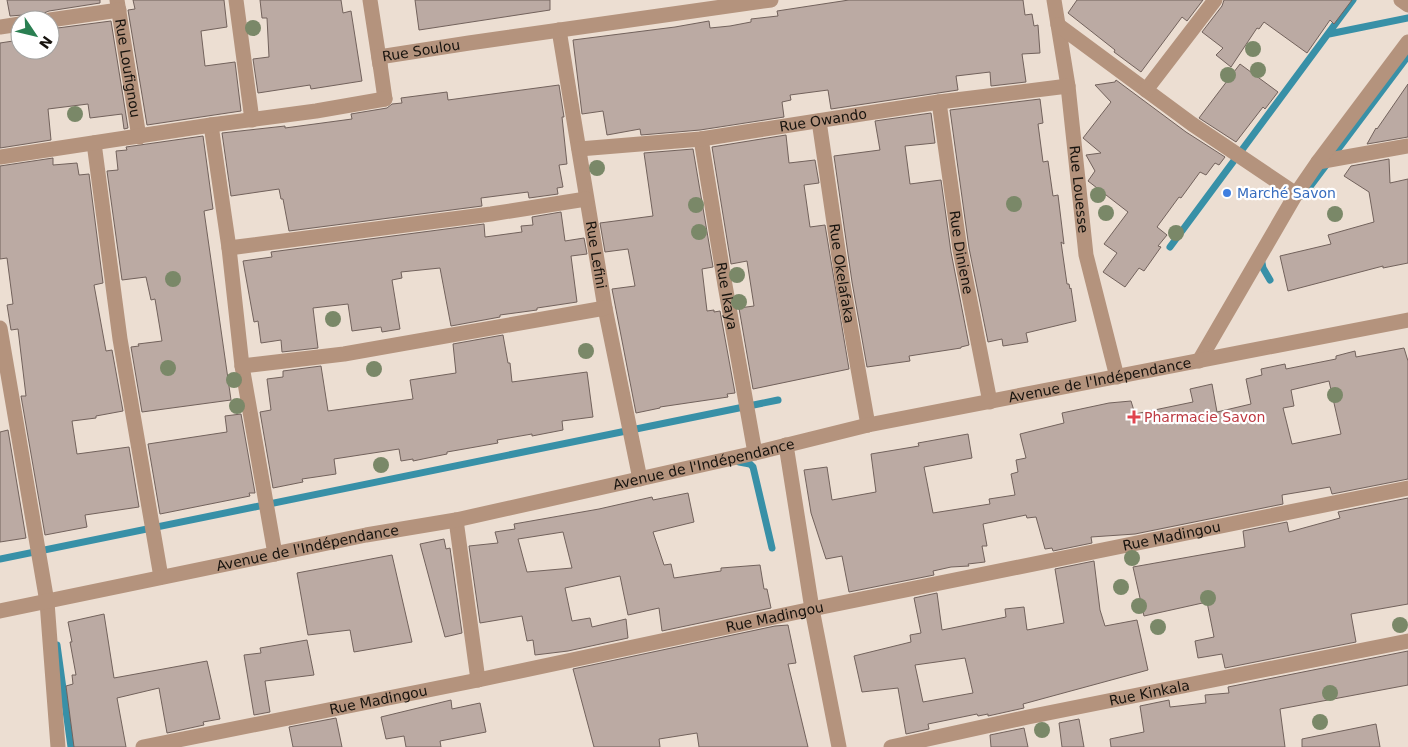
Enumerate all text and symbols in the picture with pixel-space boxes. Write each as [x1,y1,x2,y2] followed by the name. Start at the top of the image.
[10,10,60,60] north arrow
[112,17,144,119] street label: Rue Loufignou
[36,33,56,52] text: N
[381,36,461,64] street label: Rue Soulou
[778,105,868,135] street label: Rue Owando
[1066,145,1092,234] street label: Rue Louesse
[1237,185,1336,201] place label: Marché Savon
[1221,187,1233,199] marker: Marché Savon
[946,209,977,296] street label: Rue Diniene
[583,220,610,290] street label: Rue Lefini
[826,222,858,324] street label: Rue Okelafaka
[713,261,741,331] street label: Rue Ikaya
[1007,354,1193,406] street label: Avenue de l'Indépendance
[1144,409,1265,425] place label: Pharmacie Savon
[1128,411,1140,423] marker: Pharmacie Savon
[611,436,796,493] street label: Avenue de l'Indépendance
[1121,518,1222,554] street label: Rue Madingou
[215,522,400,574] street label: Avenue de l'Indépendance
[724,599,825,635] street label: Rue Madingou
[1108,677,1191,709] street label: Rue Kinkala
[328,682,429,718] street label: Rue Madingou

